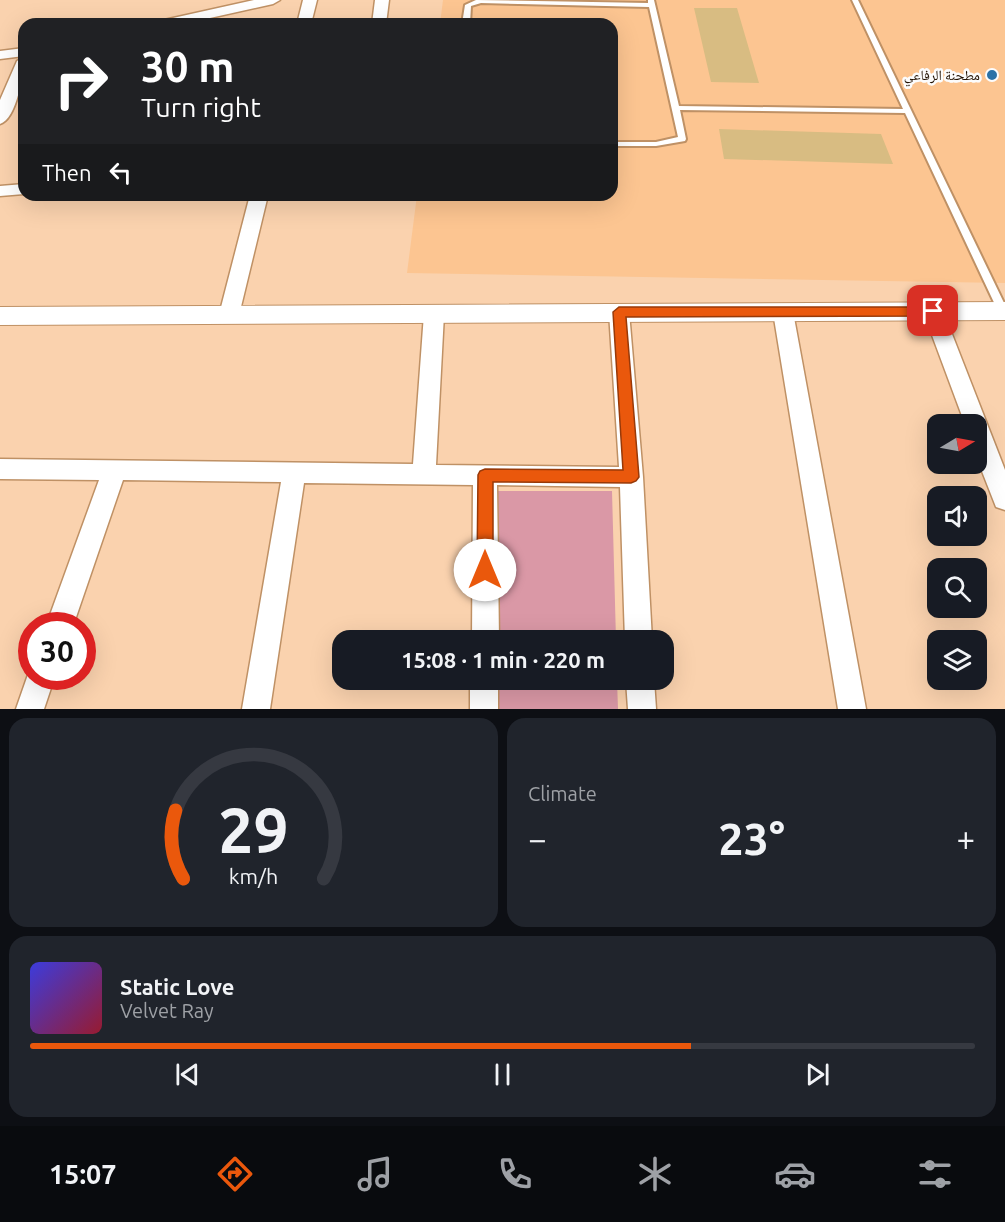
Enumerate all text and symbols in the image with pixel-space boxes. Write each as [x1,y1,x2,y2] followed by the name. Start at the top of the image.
[42,42,120,120] icon: right
[141,43,235,90] text: 30 m
[904,67,980,87] place label: مطحنة الرفاعي
[985,68,999,82] marker: مطحنة الرفاعي
[141,92,261,122] text: Turn right
[104,156,137,189] icon: left
[42,160,92,185] text: Then
[907,285,958,336] pin
[916,294,949,327] icon: arrive
[927,414,987,474] north arrow
[927,414,987,690] map controls
[927,486,987,546] button: sound
[453,538,517,602] position arrow
[927,558,987,618] button: search
[18,612,96,690] speed limit sign: 30
[927,630,987,690] button: layers
[401,647,605,672] text: 15:08 · 1 min · 220 m
[528,782,597,805] text: Climate
[218,795,289,865] text: 29
[718,813,785,864] text: 23°
[528,820,547,857] text: −
[956,820,975,857] text: +
[229,865,278,889] text: km/h
[120,974,235,999] text: Static Love
[120,999,214,1022] text: Velvet Ray
[171,1058,204,1091] icon: previous
[486,1058,519,1091] icon: pause
[801,1058,834,1091] icon: next
[214,1153,256,1195] icon: directions
[354,1153,396,1195] icon: music
[494,1153,536,1195] icon: phone
[634,1153,676,1195] icon: climate
[774,1153,816,1195] icon: car
[914,1153,956,1195] icon: filters
[49,1159,117,1189] text: 15:07

